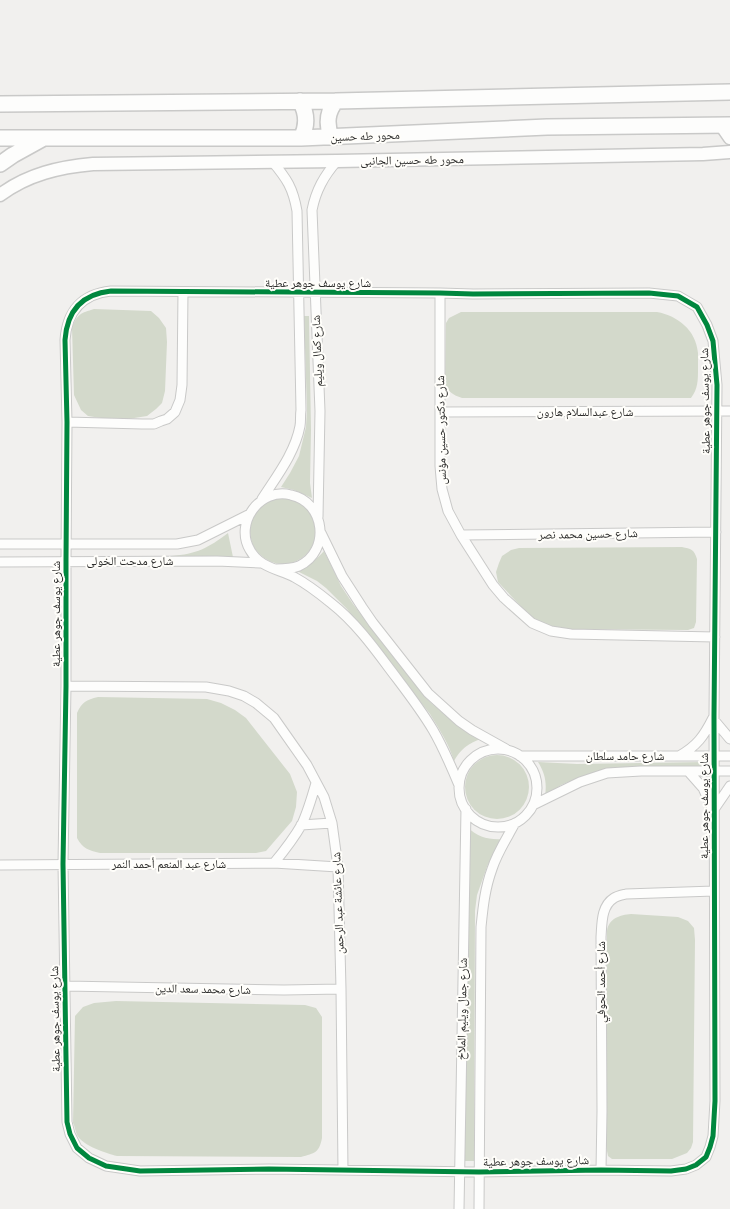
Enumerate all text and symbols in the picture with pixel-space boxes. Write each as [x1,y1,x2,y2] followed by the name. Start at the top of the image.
[330,127,400,145] street label: محور طه حسين
[360,151,464,169] street label: محور طه حسين الجانبى
[265,275,371,291] street label: شارع يوسف جوهر عطية
[308,315,326,387] street label: شارع كمال ويليم
[696,348,714,454] street label: شارع يوسف جوهر عطية
[432,375,450,485] street label: شارع دكتور حسين مؤنس
[537,404,633,420] street label: شارع عبدالسلام هارون
[537,525,638,543] street label: شارع حسين محمد نصر
[87,553,174,569] street label: شارع مدحت الخولى
[48,561,64,667] street label: شارع يوسف جوهر عطية
[586,748,664,764] street label: شارع حامد سلطان
[696,753,712,859] street label: شارع يوسف جوهر عطية
[328,852,348,954] street label: شارع عائشة عبد الرحمن
[111,856,226,872] street label: شارع عبد المنعم أحمد النمر
[593,941,611,1023] street label: شارع أحمد الحوفي
[453,957,471,1060] street label: شارع جمال ويليم الملاخ
[46,966,64,1072] street label: شارع يوسف جوهر عطية
[155,980,251,998] street label: شارع محمد سعد الدين
[483,1152,589,1170] street label: شارع يوسف جوهر عطية

